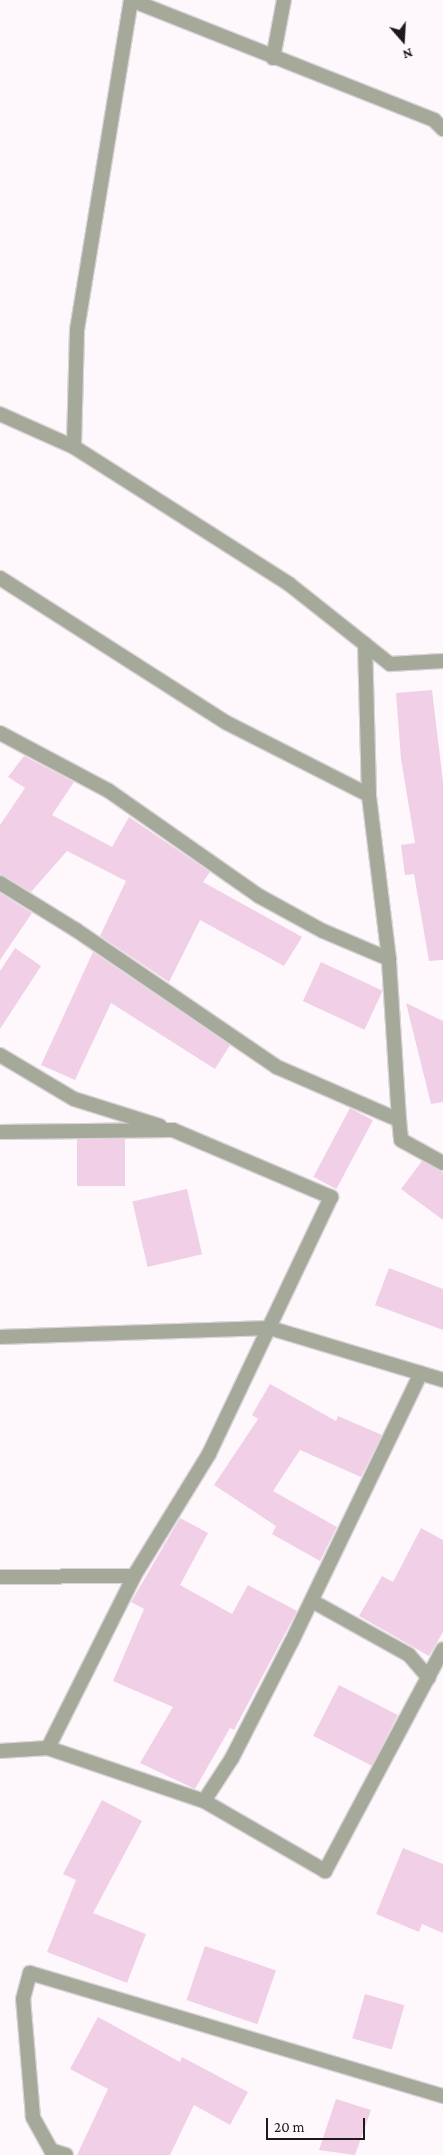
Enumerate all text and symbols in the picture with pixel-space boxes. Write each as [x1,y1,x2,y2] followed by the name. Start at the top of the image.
[378,15,428,65] north arrow
[401,45,415,63] text: N
[268,2108,367,2140] scale bar
[274,2119,305,2135] text: 20 m

